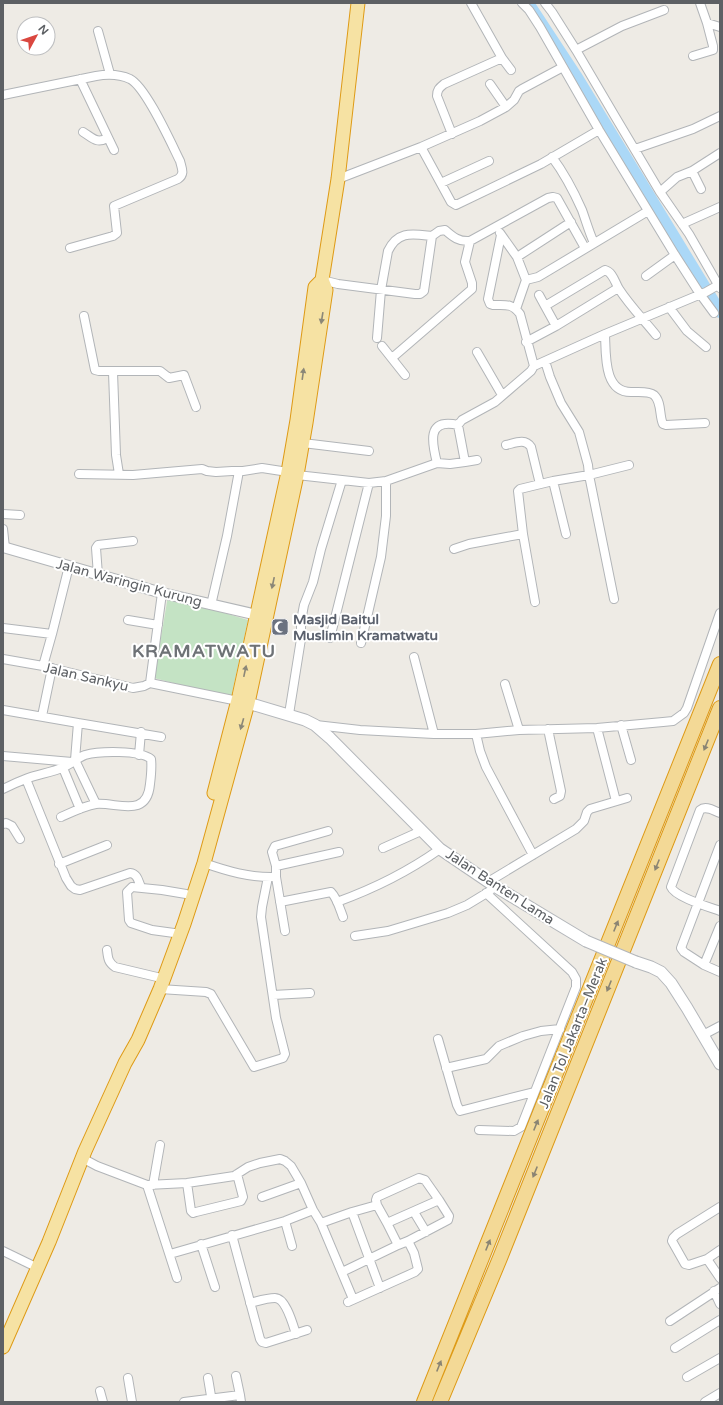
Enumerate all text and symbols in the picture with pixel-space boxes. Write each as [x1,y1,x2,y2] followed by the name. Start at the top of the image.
[16,16,56,56] north arrow
[35,22,51,37] text: N
[319,312,325,324] one-way arrow
[300,368,306,380] one-way arrow
[54,555,204,611] street label: Jalan Waringin Kurung
[270,577,276,590] one-way arrow
[293,611,438,644] place label: Masjid Baitul Muslimin Kramatwatu
[270,617,290,637] mosque icon: Masjid Baitul Muslimin Kramatwatu
[132,640,276,662] district label: KRAMATWATU
[42,659,130,695] street label: Jalan Sankyu
[242,665,248,677] one-way arrow
[239,718,245,730] one-way arrow
[702,739,708,751] one-way arrow
[443,846,557,928] street label: Jalan Banten Lama
[654,860,660,872] one-way arrow
[613,920,619,932] one-way arrow
[535,955,611,1111] street label: Jalan Tol Jakarta–Merak
[606,981,612,993] one-way arrow
[534,1118,540,1130] one-way arrow
[531,1166,537,1178] one-way arrow
[485,1239,491,1251] one-way arrow
[436,1360,442,1371] one-way arrow

